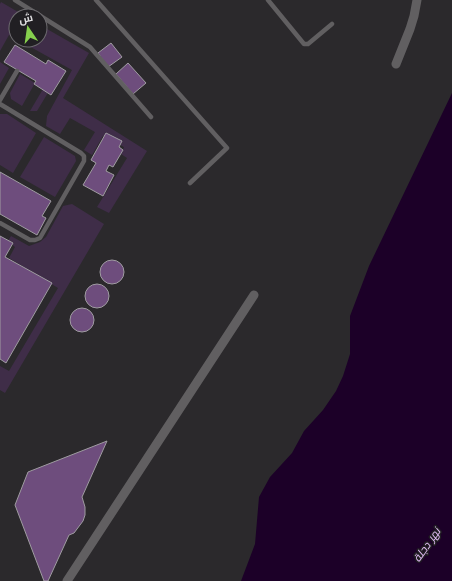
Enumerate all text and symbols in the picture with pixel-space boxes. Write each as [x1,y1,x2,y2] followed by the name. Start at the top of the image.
[8,8,48,48] north arrow
[18,11,34,27] text: ش
[411,525,444,564] water label: نهر دجلة

